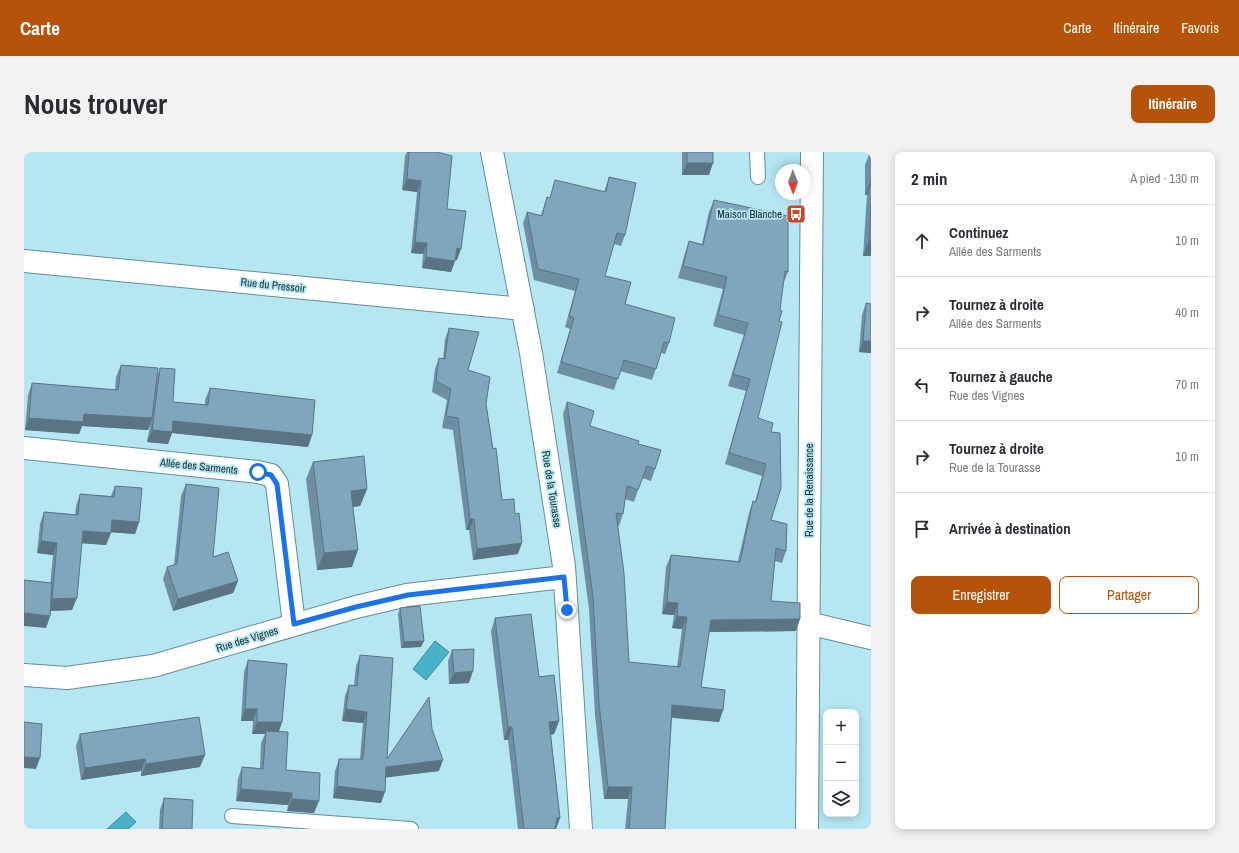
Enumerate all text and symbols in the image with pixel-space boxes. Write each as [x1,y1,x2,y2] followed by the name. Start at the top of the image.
[20,15,60,41] text: Carte
[1063,19,1091,37] text: Carte
[1113,19,1159,37] text: Itinéraire
[1181,19,1219,37] text: Favoris
[24,85,167,123] text: Nous trouver
[1131,85,1215,123] button: Itinéraire
[775,164,811,200] north arrow
[911,167,947,190] text: 2 min
[1130,170,1199,187] text: À pied · 130 m
[785,203,807,225] bus stop icon: Maison Blanche
[717,207,782,221] place label: Maison Blanche
[949,222,1008,243] text: Continuez
[911,230,933,252] icon: ahead
[1175,232,1199,249] text: 10 m
[949,243,1041,260] text: Allée des Sarments
[240,275,306,295] street label: Rue du Pressoir
[949,294,1044,315] text: Tournez à droite
[911,302,933,324] icon: right
[1175,304,1199,321] text: 40 m
[949,315,1041,332] text: Allée des Sarments
[949,366,1053,387] text: Tournez à gauche
[911,374,933,396] icon: left
[1175,376,1199,393] text: 70 m
[949,387,1025,404] text: Rue des Vignes
[949,438,1044,459] text: Tournez à droite
[802,443,816,537] street label: Rue de la Renaissance
[911,446,933,468] icon: right
[1175,448,1199,465] text: 10 m
[539,450,565,528] street label: Rue de la Tourasse
[158,455,239,477] street label: Allée des Sarments
[949,459,1041,476] text: Rue de la Tourasse
[249,463,267,481] route start
[911,518,933,540] icon: arrive
[949,518,1071,539] text: Arrivée à destination
[911,576,1051,614] button: Enregistrer
[1059,576,1199,614] button: Partager
[558,601,576,619] route end
[214,623,280,655] street label: Rue des Vignes
[823,709,859,817] map controls
[823,709,859,745] button: +
[823,745,859,781] button: −
[823,781,859,817] button: layers

